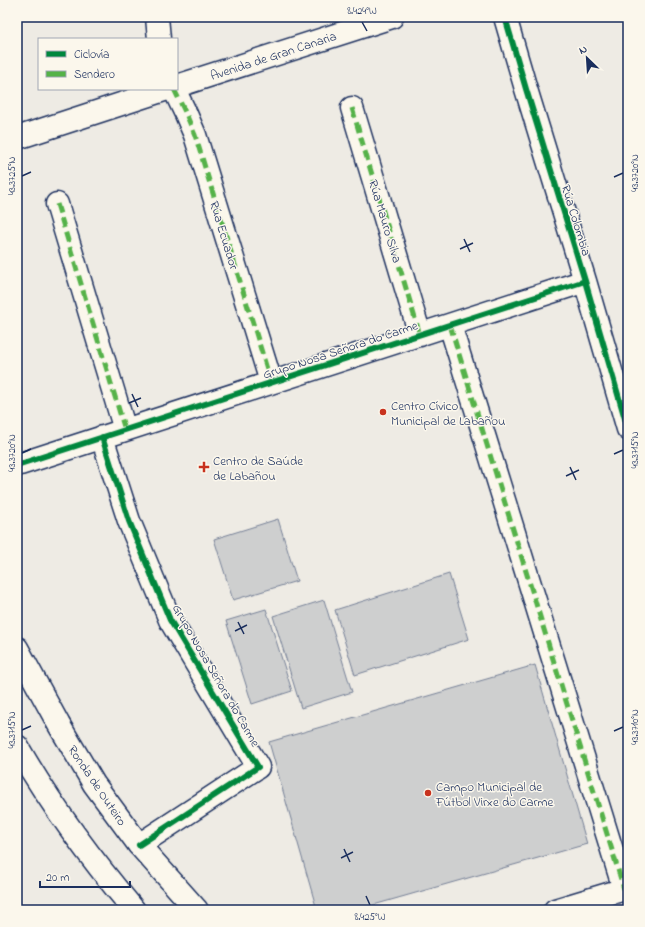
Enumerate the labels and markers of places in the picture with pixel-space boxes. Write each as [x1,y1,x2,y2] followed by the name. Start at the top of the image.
[391,397,505,431] place label: Centro Cívico Municipal de Labañou
[378,407,388,417] marker: Centro Cívico Municipal de Labañou
[213,452,303,486] place label: Centro de Saúde de Labañou
[198,461,210,473] marker: Centro de Saúde de Labañou
[435,778,554,812] place label: Campo Municipal de Fútbol Virxe do Carme
[423,788,433,798] marker: Campo Municipal de Fútbol Virxe do Carme

